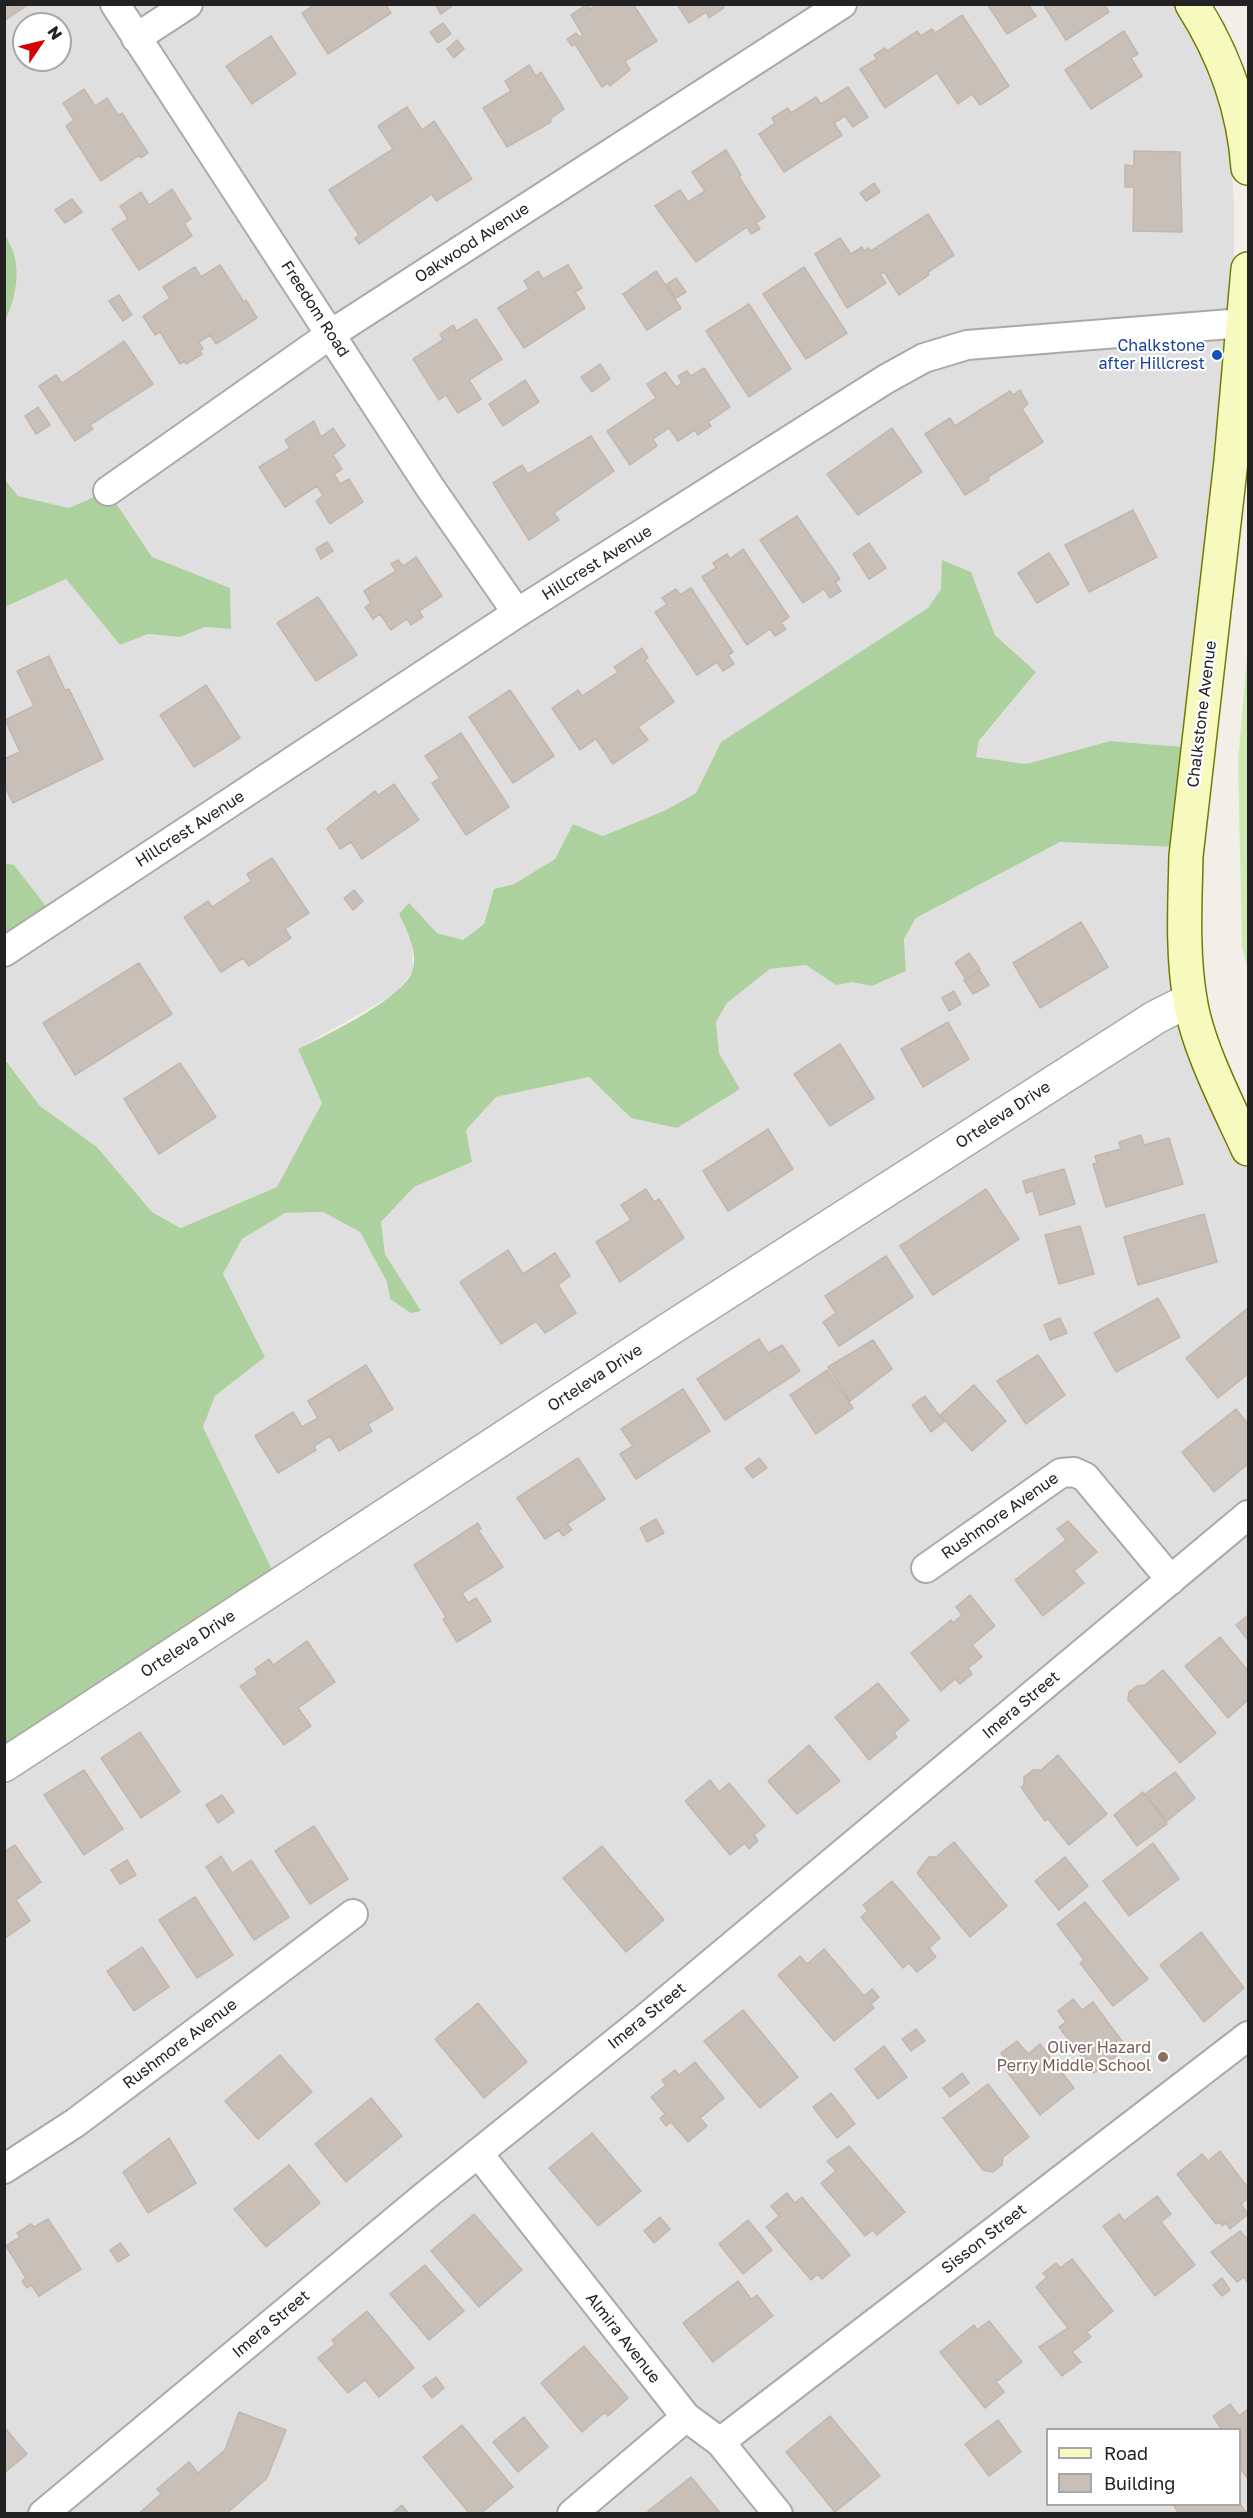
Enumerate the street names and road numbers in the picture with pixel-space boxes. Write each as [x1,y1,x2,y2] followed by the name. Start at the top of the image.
[411,199,533,287] street label: Oakwood Avenue
[277,257,353,361] street label: Freedom Road
[538,521,656,605] street label: Hillcrest Avenue
[1183,639,1221,789] street label: Chalkstone Avenue
[132,787,248,871] street label: Hillcrest Avenue
[952,1077,1054,1153] street label: Orteleva Drive
[544,1340,646,1416] street label: Orteleva Drive
[938,1469,1062,1563] street label: Rushmore Avenue
[137,1606,239,1682] street label: Orteleva Drive
[978,1667,1064,1743] street label: Imera Street
[604,1979,690,2053] street label: Imera Street
[119,1995,241,2093] street label: Rushmore Avenue
[938,2200,1030,2278] street label: Sisson Street
[228,2286,314,2362] street label: Imera Street
[582,2289,664,2387] street label: Almira Avenue

